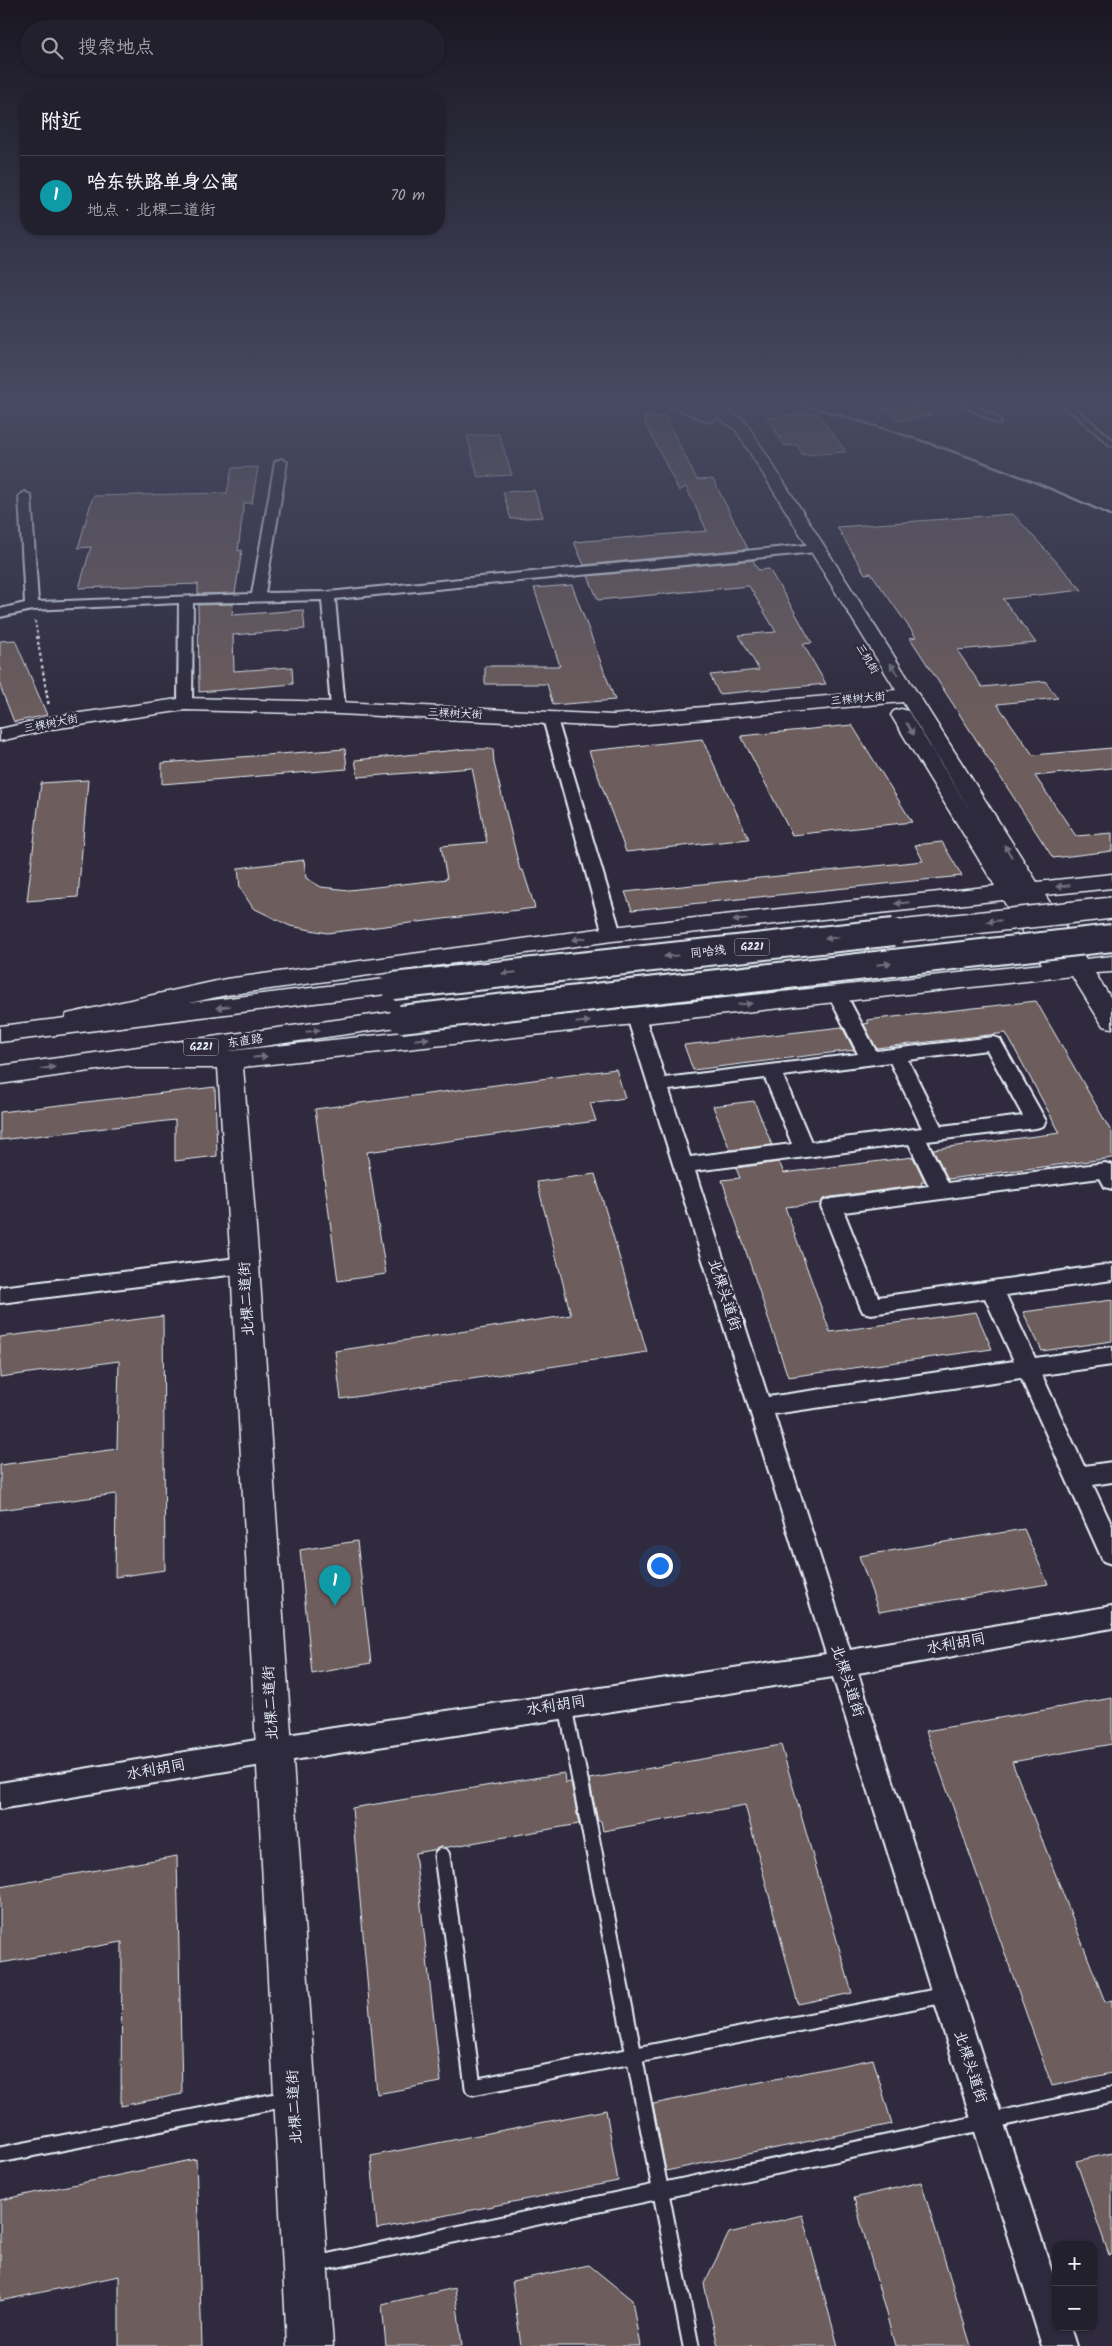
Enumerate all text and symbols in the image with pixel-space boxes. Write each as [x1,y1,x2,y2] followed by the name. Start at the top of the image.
[20,20,445,75] search box
[78,33,154,63] text: 搜索地点
[38,34,66,62] icon: search
[40,106,82,139] text: 附近
[87,168,239,198] text: 哈东铁路单身公寓
[54,183,58,208] text: 1
[390,183,425,208] text: 70 m
[87,198,216,223] text: 地点 · 北棵二道街
[851,640,884,679] street label: 三机街
[889,662,899,675] one-way arrow
[830,688,887,710] street label: 三棵树大街
[427,704,484,724] street label: 三棵树大街
[22,710,81,738] street label: 三棵树大街
[905,723,914,736] one-way arrow
[1003,844,1013,858] one-way arrow
[1055,882,1071,890] one-way arrow
[894,899,910,907] one-way arrow
[732,916,748,924] one-way arrow
[986,917,1002,925] one-way arrow
[824,934,840,942] one-way arrow
[571,935,587,943] one-way arrow
[734,939,770,956] road number: G221
[689,941,727,963] street label: 同哈线
[663,952,679,960] one-way arrow
[877,960,893,968] one-way arrow
[501,969,517,977] one-way arrow
[737,1000,753,1008] one-way arrow
[215,1003,231,1011] one-way arrow
[576,1018,592,1026] one-way arrow
[306,1027,322,1035] one-way arrow
[226,1029,264,1053] street label: 东直路
[414,1035,430,1043] one-way arrow
[184,1038,218,1056] road number: G221
[252,1053,268,1061] one-way arrow
[41,1064,57,1072] one-way arrow
[701,1256,747,1334] street label: 北棵头道街
[233,1261,261,1337] street label: 北棵二道街
[647,1553,673,1579] your location
[319,1565,351,1606] pin: 1
[924,1627,988,1661] street label: 水利胡同
[824,1642,870,1720] street label: 北棵头道街
[257,1665,285,1741] street label: 北棵二道街
[524,1689,588,1723] street label: 水利胡同
[124,1753,188,1787] street label: 水利胡同
[947,2028,993,2106] street label: 北棵头道街
[281,2069,309,2145] street label: 北棵二道街
[1052,2241,1097,2331] map controls
[1052,2241,1097,2286] button: +
[1052,2286,1097,2331] button: −

